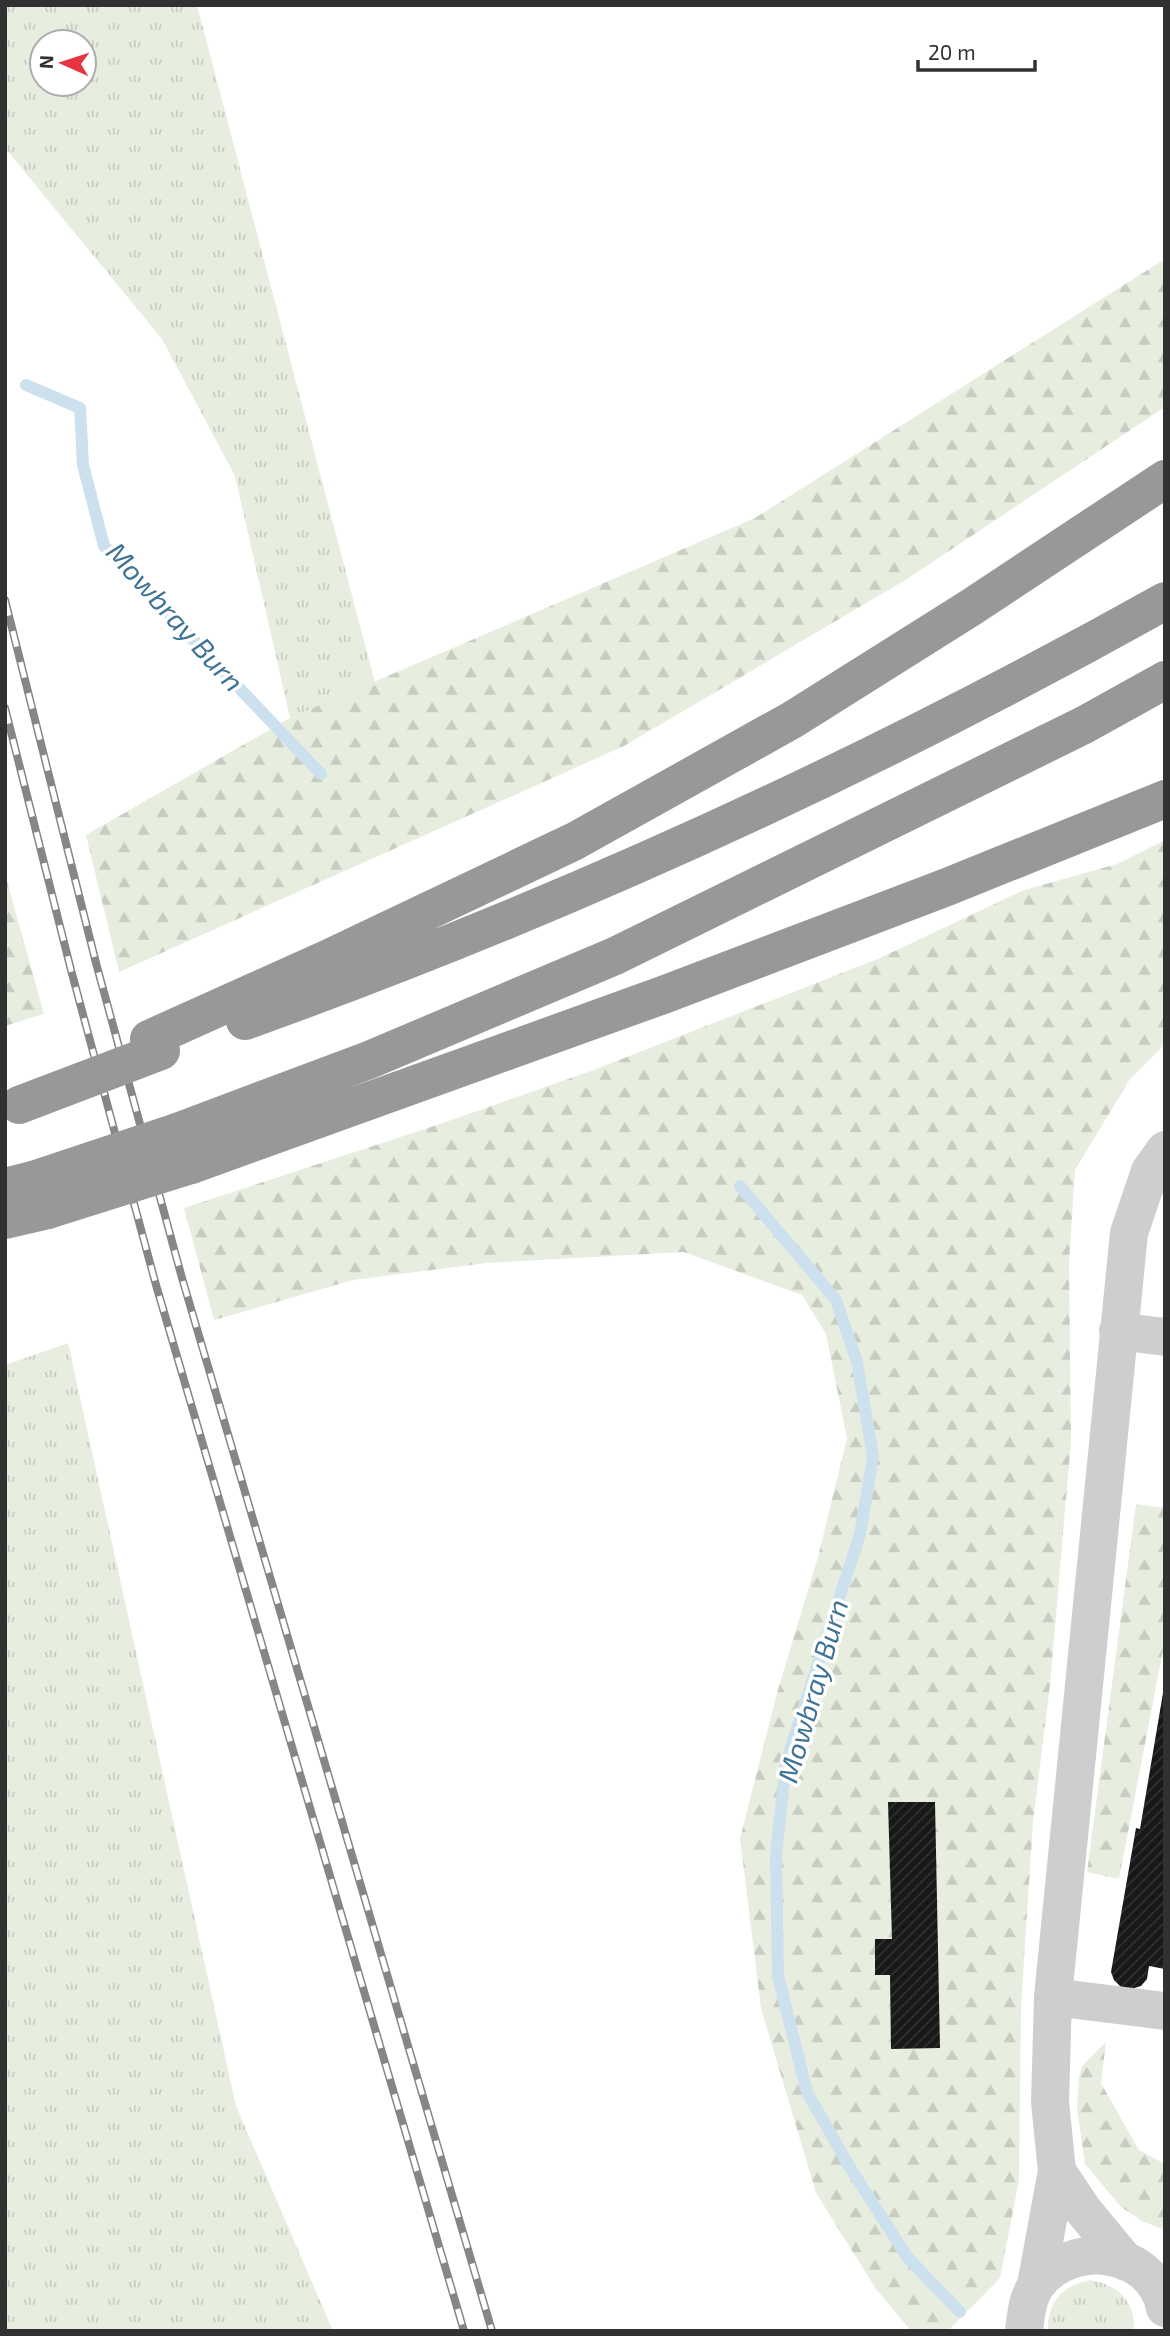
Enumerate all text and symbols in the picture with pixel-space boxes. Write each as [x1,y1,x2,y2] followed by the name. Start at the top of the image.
[28,28,98,98] north arrow
[918,28,1035,72] scale bar
[928,39,976,64] text: 20 m
[34,55,57,70] text: N
[100,535,252,698] water label: Mowbray Burn
[770,1595,854,1786] water label: Mowbray Burn

